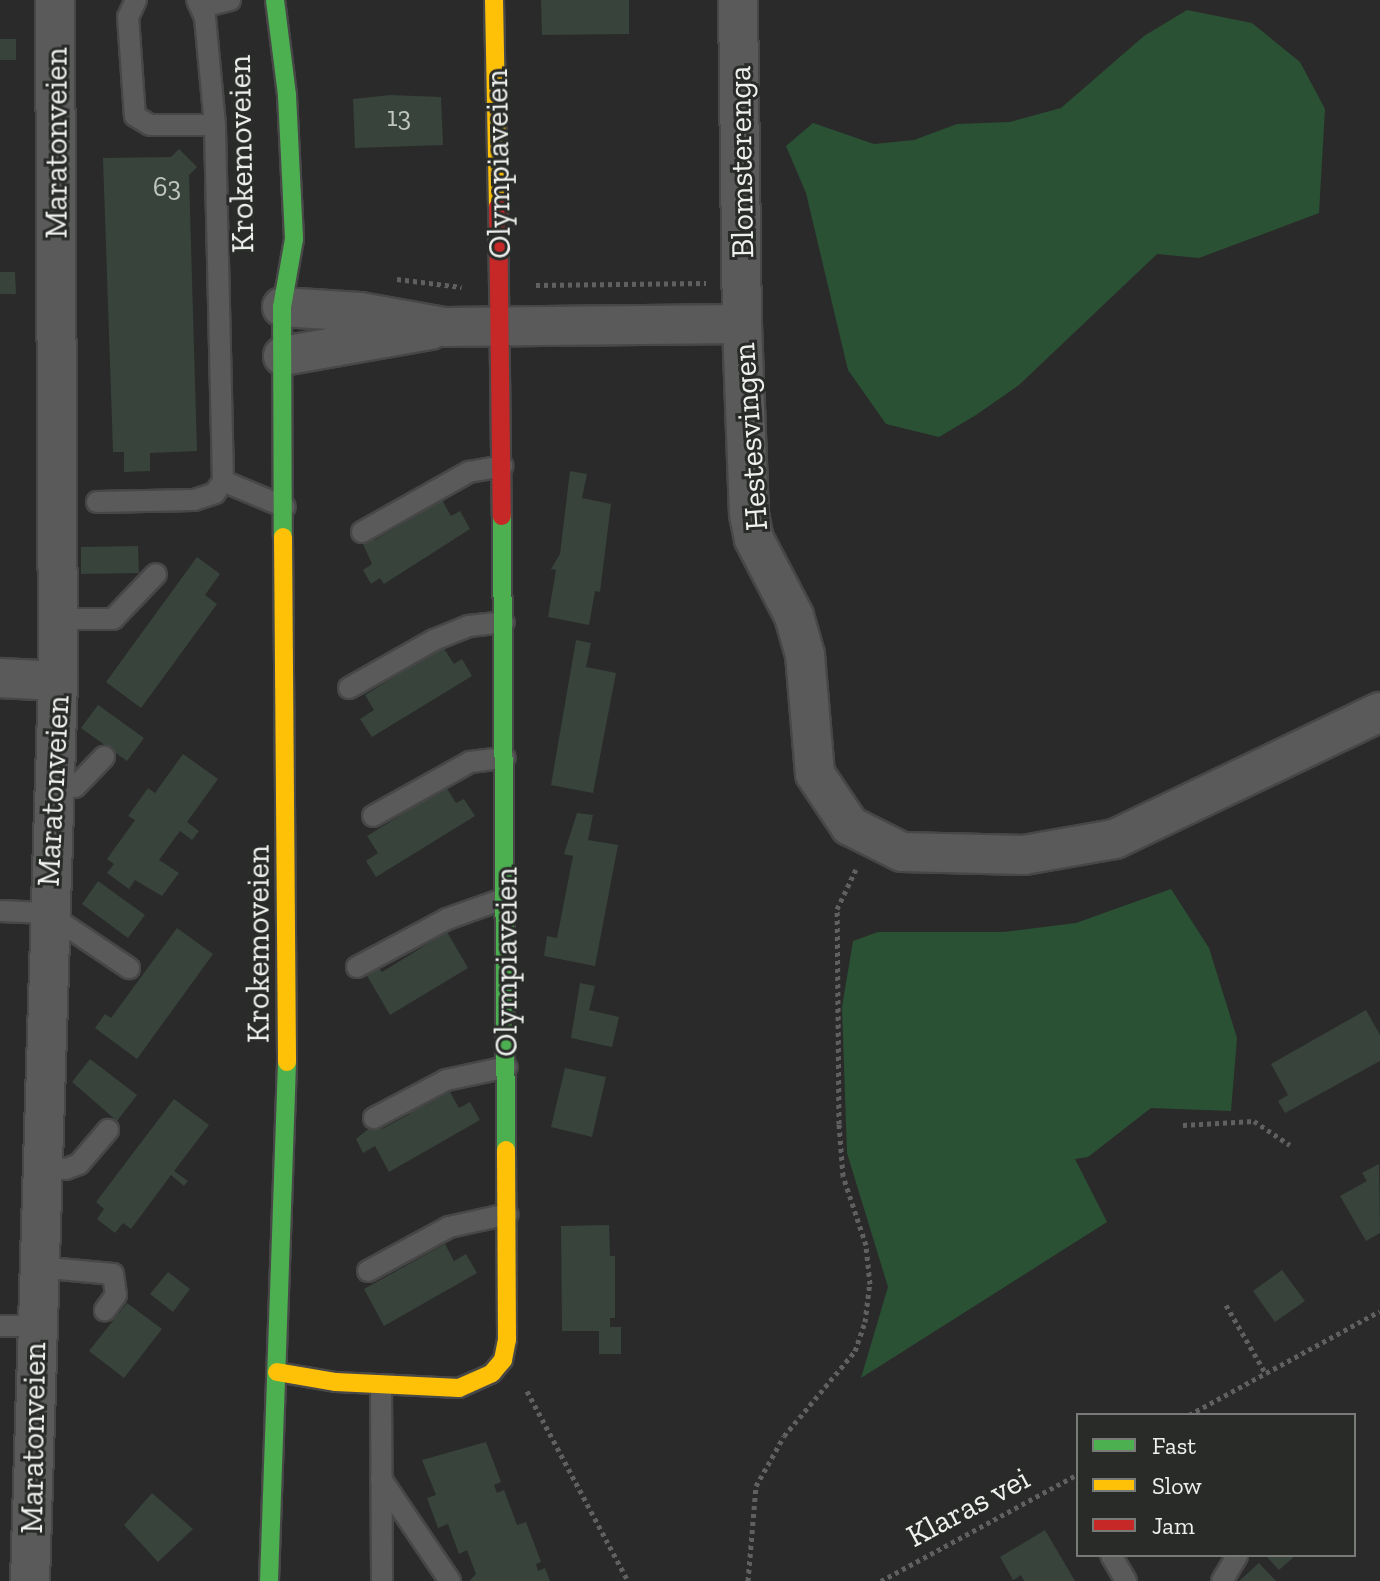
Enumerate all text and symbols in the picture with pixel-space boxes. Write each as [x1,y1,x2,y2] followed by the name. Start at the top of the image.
[37,47,75,239] street label: Maratonveien
[220,55,262,253] street label: Krokemoveien
[720,65,762,259] street label: Blomsterenga
[477,69,519,259] street label: Olympiaveien
[387,100,411,134] house number: 13
[153,170,181,204] house number: 63
[724,342,776,532] street label: Hestesvingen
[29,694,77,888] street label: Maratonveien
[239,845,277,1043] street label: Krokemoveien
[487,867,525,1057] street label: Olympiaveien
[12,1342,54,1534] street label: Maratonveien
[1076,1413,1356,1557] legend
[1152,1431,1196,1460] text: Fast
[900,1458,1036,1556] street label: Klaras vei
[1152,1471,1202,1500] text: Slow
[1152,1511,1195,1540] text: Jam

